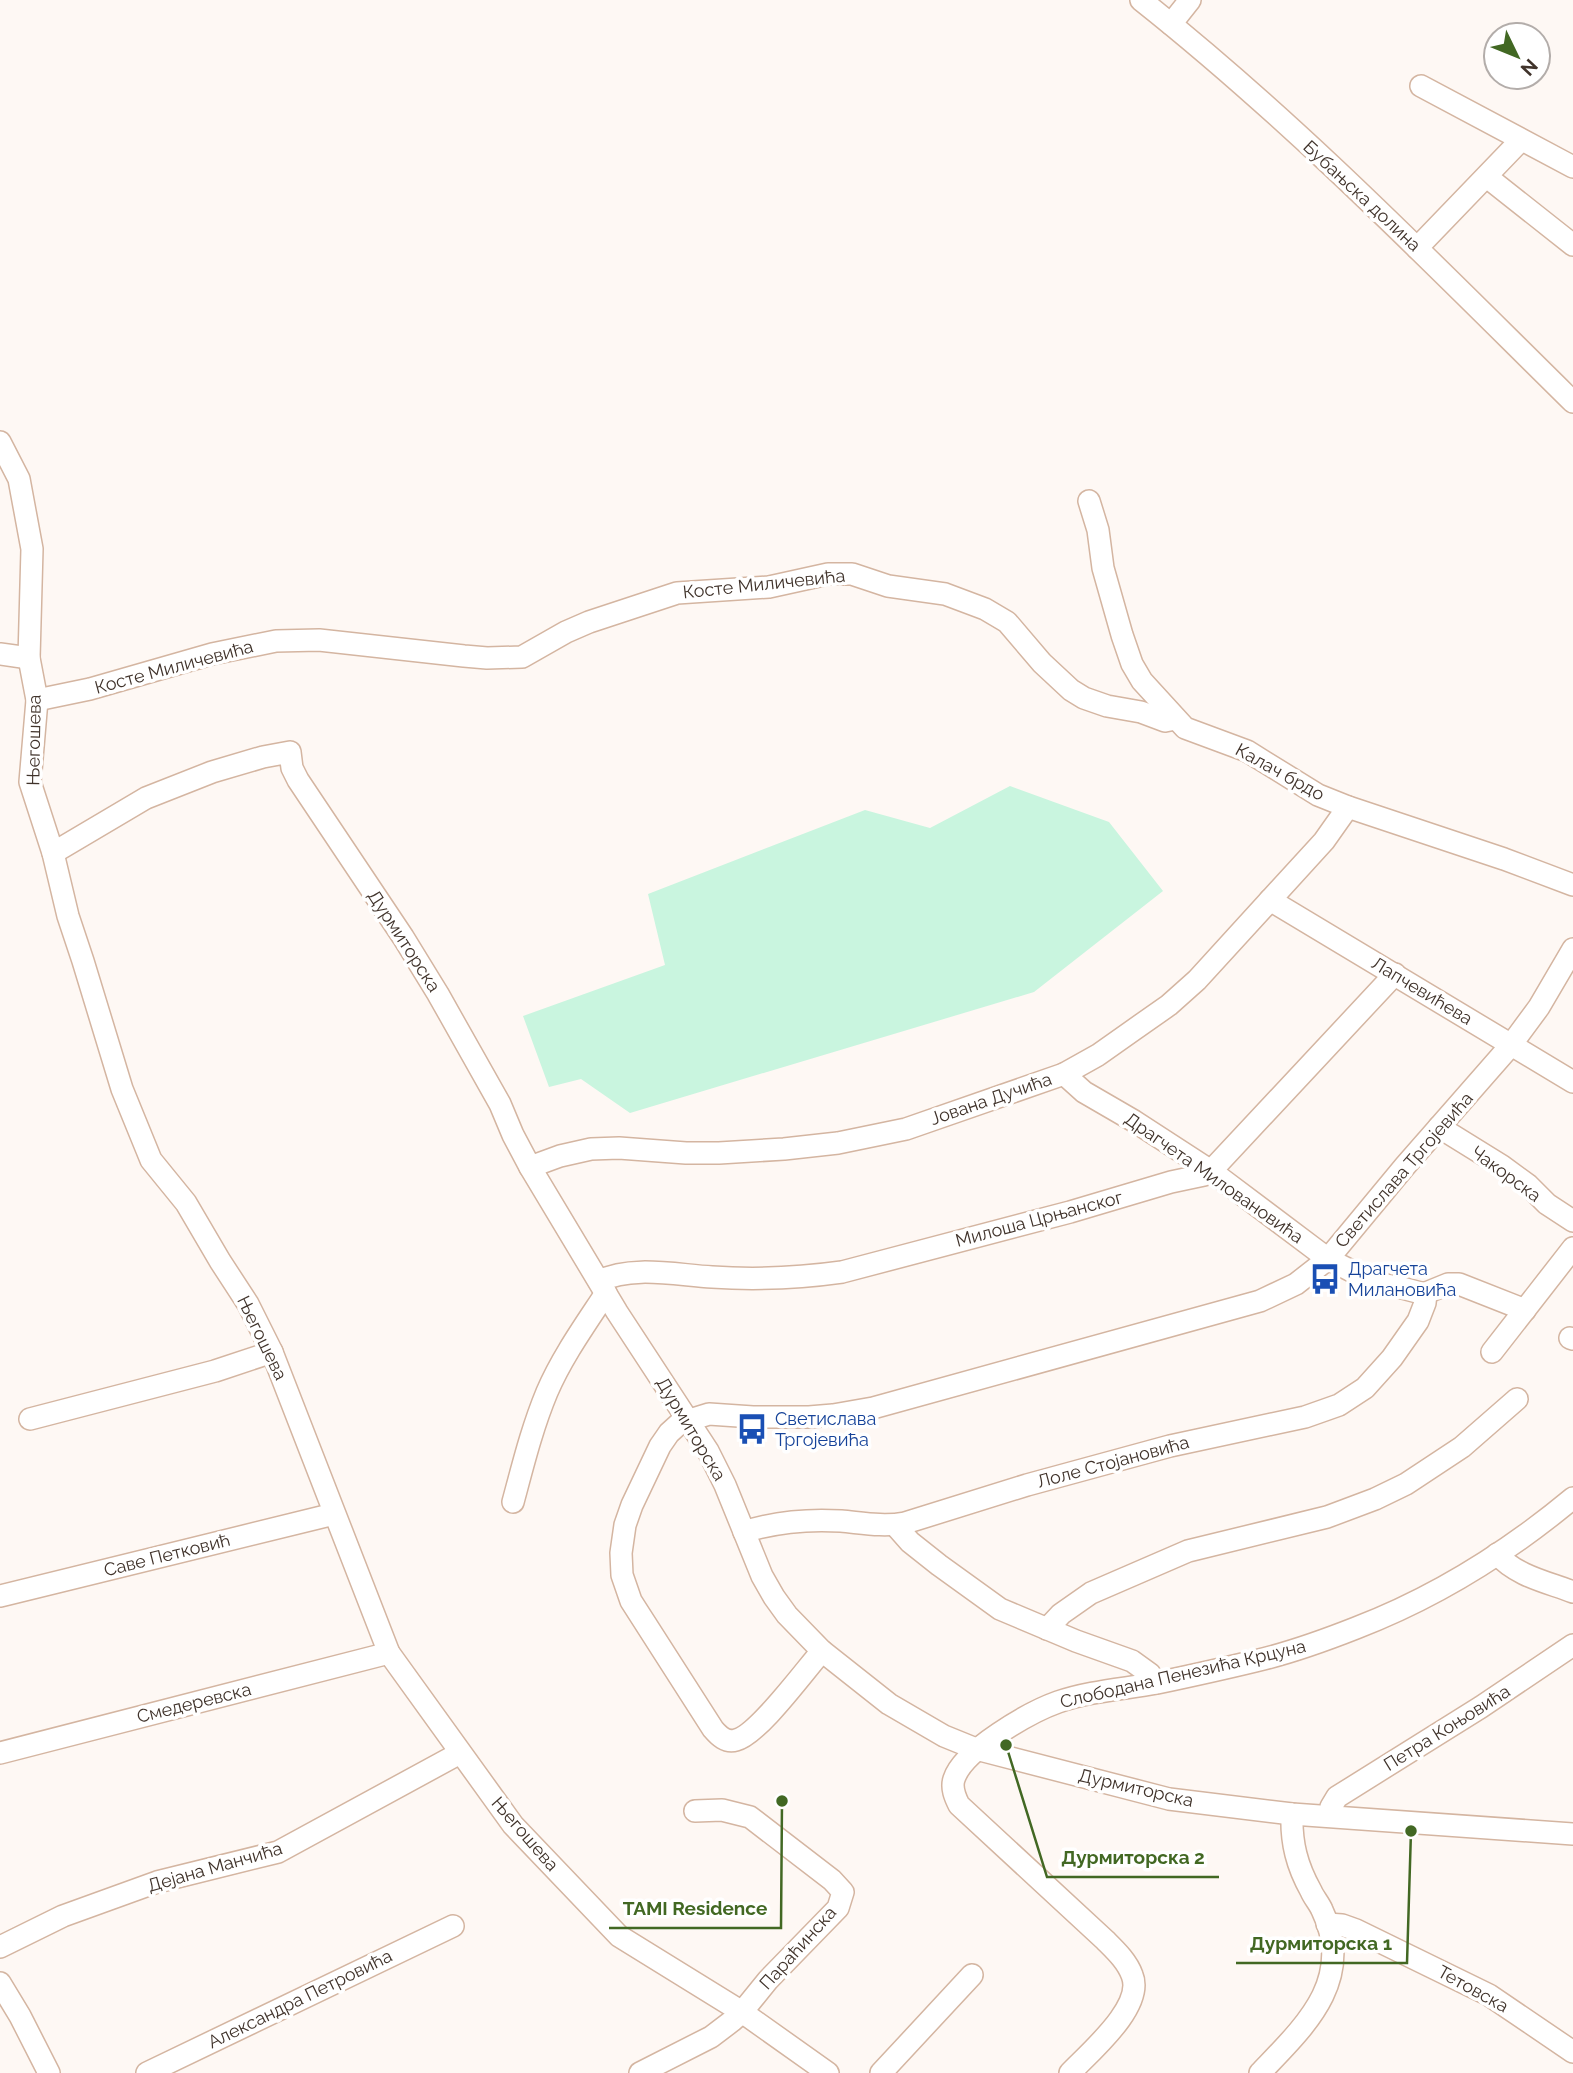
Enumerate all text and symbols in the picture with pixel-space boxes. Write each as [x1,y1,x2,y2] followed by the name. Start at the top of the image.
[1482,21,1552,91] north arrow
[1516,55,1542,80] text: N
[1299,136,1425,255] street label: Бубањска долина
[682,565,846,602] street label: Косте Миличевића
[92,635,255,698] street label: Косте Миличевића
[22,694,45,786] street label: Његошева
[1232,739,1329,805] street label: Калач брдо
[364,886,445,996] street label: Дурмиторска
[1368,952,1476,1029] street label: Лапчевићева
[927,1068,1054,1129] street label: Јована Дучића
[1330,1088,1477,1252] street label: Светислава Тргојевића
[1121,1108,1308,1247] street label: Драгчета Миловановића
[1467,1141,1545,1206] street label: Чакорска
[953,1186,1125,1251] street label: Милоша Црњанског
[1348,1258,1456,1300] place label: Драгчета Милановића
[1308,1262,1342,1296] bus stop icon: Драгчета Милановића
[233,1292,292,1383] street label: Његошева
[652,1373,731,1484] street label: Дурмиторска
[775,1408,876,1450] place label: Светислава Тргојевића
[735,1412,769,1446] bus stop icon: Светислава Тргојевића
[1035,1431,1191,1492] street label: Лоле Стојановића
[102,1529,232,1580] street label: Саве Петковић
[1058,1635,1308,1712] street label: Слободана Пенезића Крцуна
[135,1678,253,1727] street label: Смедеревска
[1380,1680,1514,1775] street label: Петра Коњовића
[1077,1764,1196,1811] street label: Дурмиторска
[488,1792,563,1875] street label: Његошева
[145,1837,285,1896] street label: Дејана Манчића
[1047,1837,1219,1877] callout: Дурмиторска 2
[1061,1846,1205,1868] text: Дурмиторска 2
[609,1888,781,1928] callout: TAMI Residence
[623,1897,767,1919] text: TAMI Residence
[755,1902,840,1993] street label: Параћинска
[1236,1923,1407,1963] callout: Дурмиторска 1
[1250,1932,1392,1954] text: Дурмиторска 1
[204,1945,395,2052] street label: Александра Петровића
[1434,1961,1512,2017] street label: Тетовска

